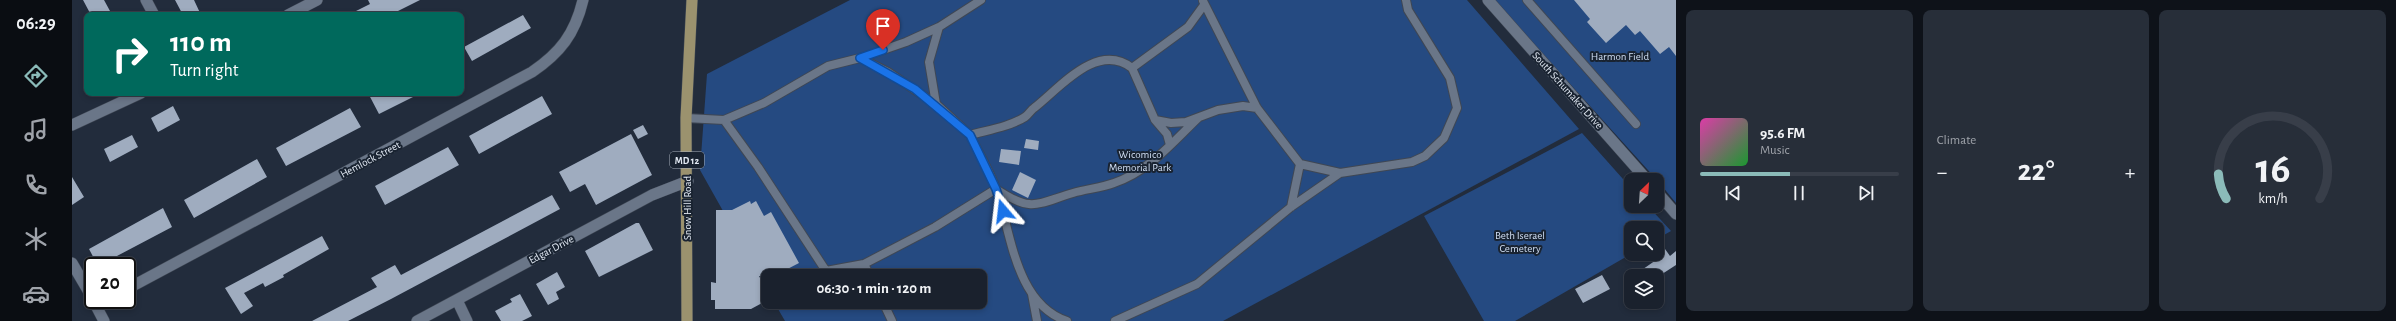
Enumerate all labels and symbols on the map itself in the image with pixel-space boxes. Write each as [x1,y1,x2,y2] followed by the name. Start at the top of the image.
[866,9,900,50] pin
[1530,50,1605,131] street label: South Schumaker Drive
[1591,51,1649,62] park label: Harmon Field
[338,139,402,180] street label: Hemlock Street
[1109,149,1171,173] park label: Wicomico Memorial Park
[670,152,704,168] road number: MD 12
[1624,173,1664,213] north arrow
[682,175,693,240] street label: Snow Hill Road
[982,190,1024,232] position arrow
[1495,230,1545,254] park label: Beth Iserael Cemetery
[527,233,576,266] street label: Edgar Drive
[84,257,136,309] speed limit sign: 20

